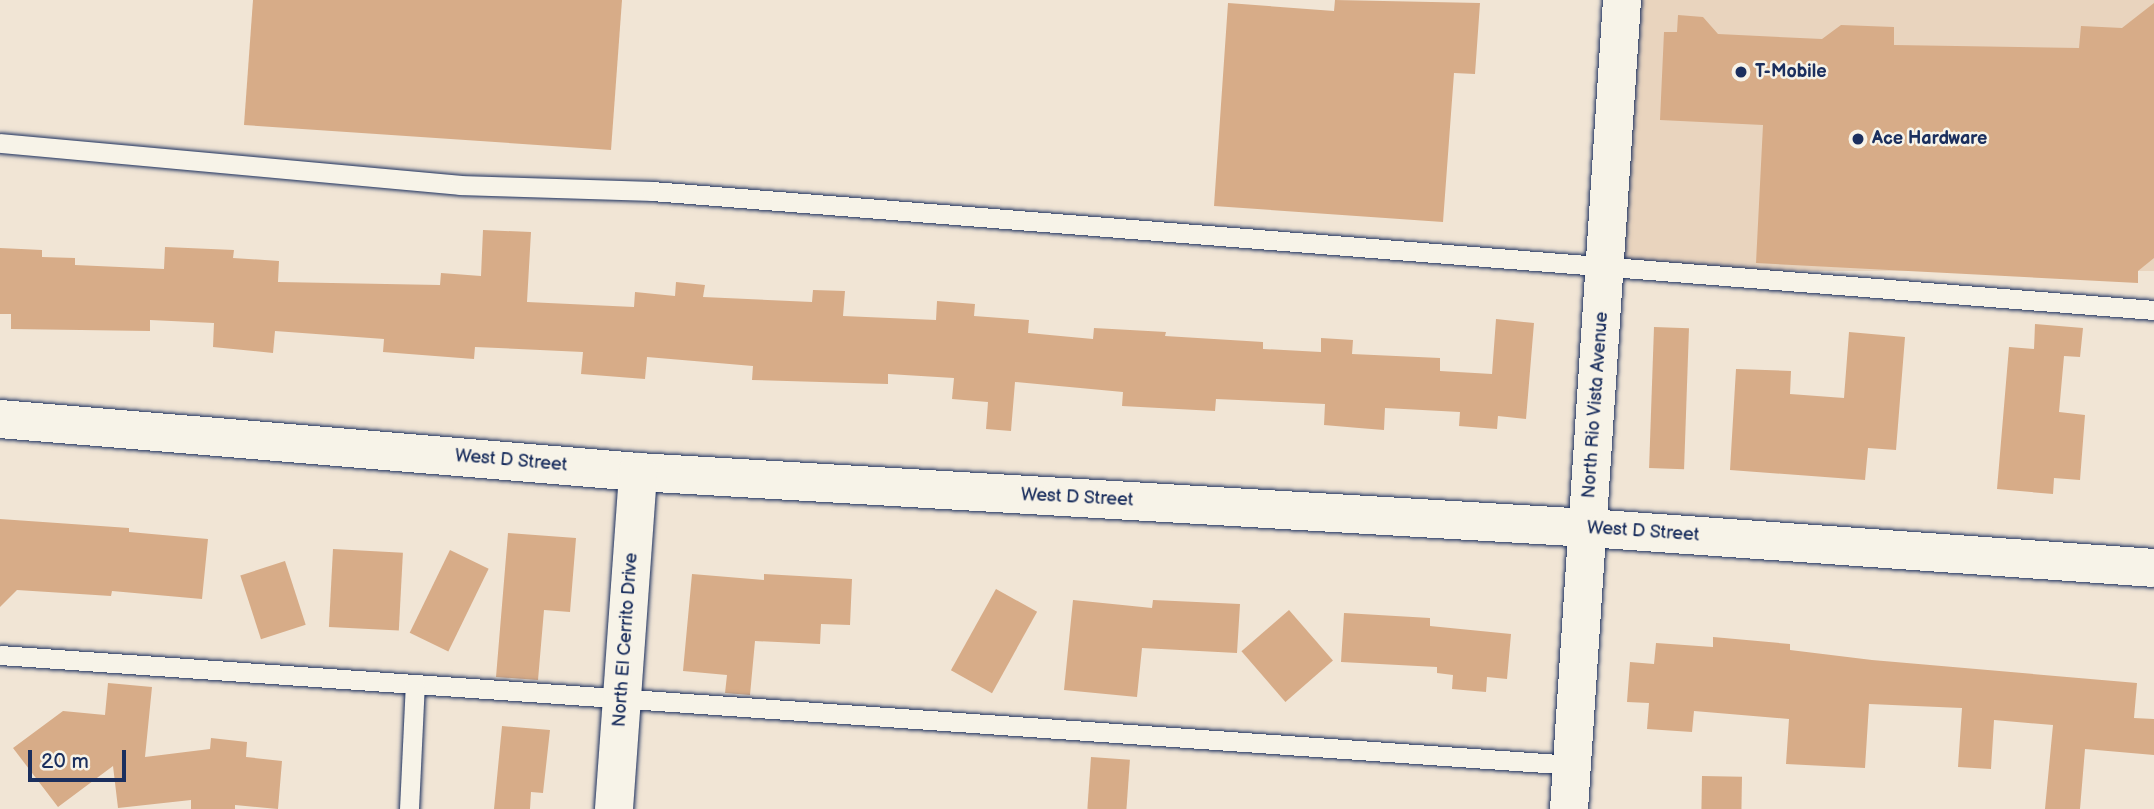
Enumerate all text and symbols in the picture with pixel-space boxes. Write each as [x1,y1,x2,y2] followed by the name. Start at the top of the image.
[1755,61,1827,83] place label: T-Mobile
[1733,64,1749,80] marker: T-Mobile
[1872,128,1987,150] place label: Ace Hardware
[1850,131,1866,147] marker: Ace Hardware
[1579,311,1613,499] street label: North Rio Vista Avenue
[454,445,568,477] street label: West D Street
[1020,484,1134,512] street label: West D Street
[1586,517,1700,547] street label: West D Street
[609,552,643,728] street label: North El Cerrito Drive
[32,736,130,780] scale bar
[41,749,89,774] text: 20 m

